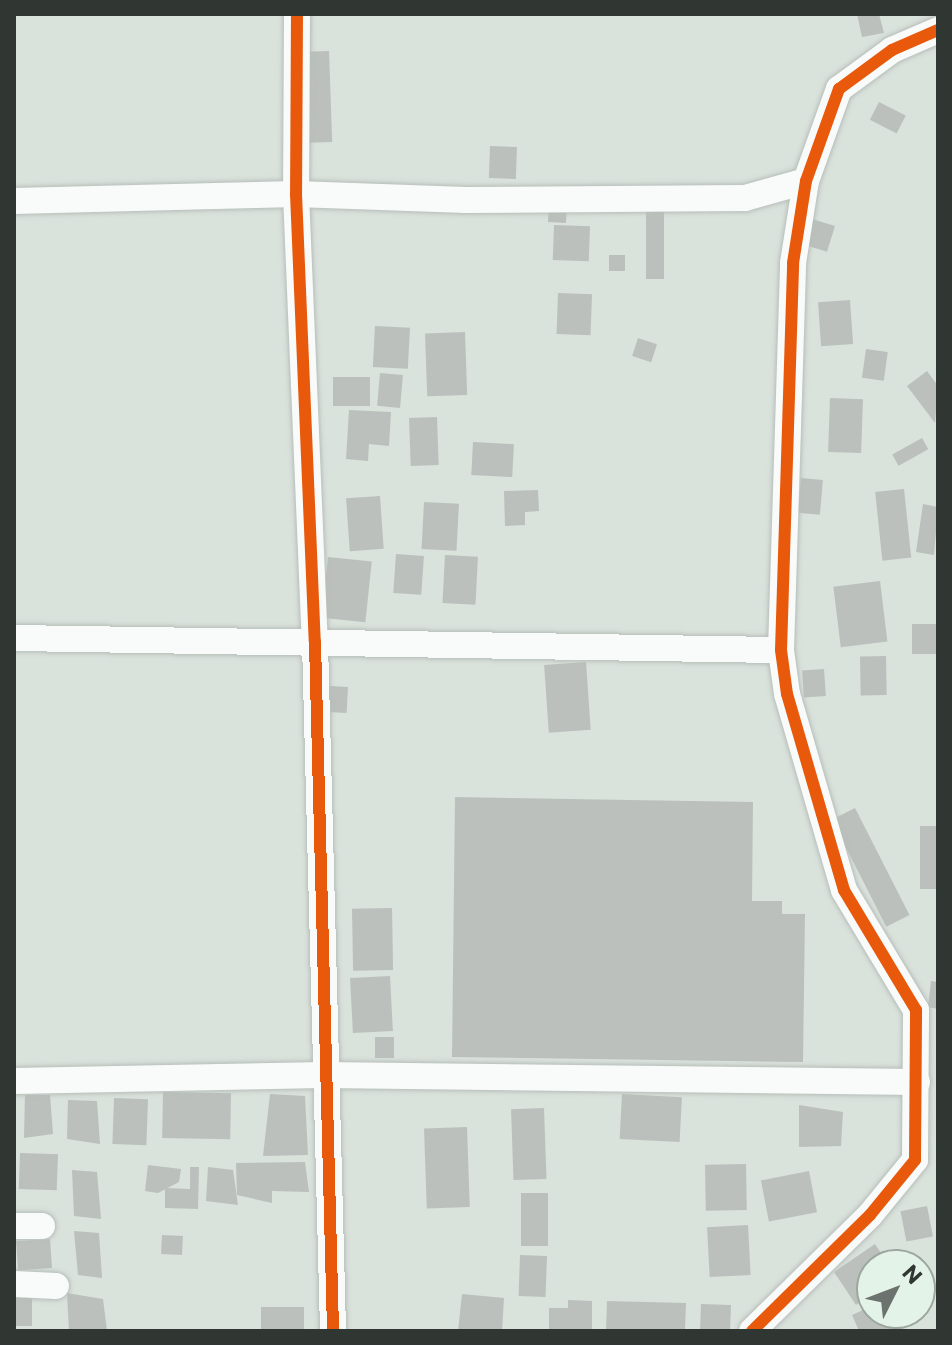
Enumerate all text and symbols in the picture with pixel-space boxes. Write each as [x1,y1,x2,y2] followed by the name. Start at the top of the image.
[856,1249,936,1329] north arrow
[897,1259,928,1289] text: N

